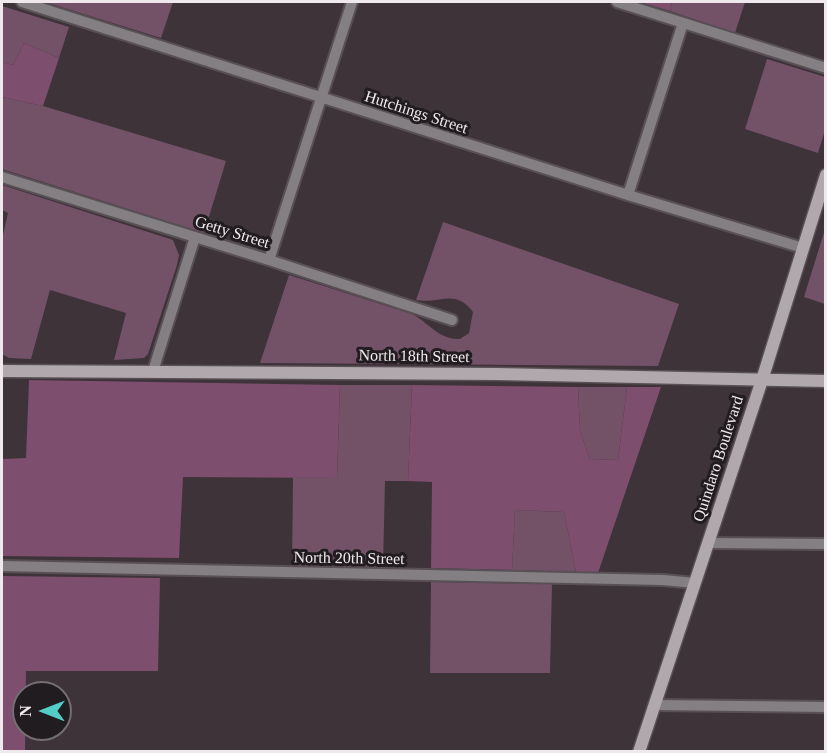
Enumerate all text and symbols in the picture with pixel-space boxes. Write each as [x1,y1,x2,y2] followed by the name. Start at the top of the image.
[362,87,470,139] street label: Hutchings Street
[192,213,272,253] street label: Getty Street
[358,346,470,368] street label: North 18th Street
[690,394,748,524] street label: Quindaro Boulevard
[293,548,405,570] street label: North 20th Street
[12,681,72,741] north arrow
[17,705,34,717] text: N

